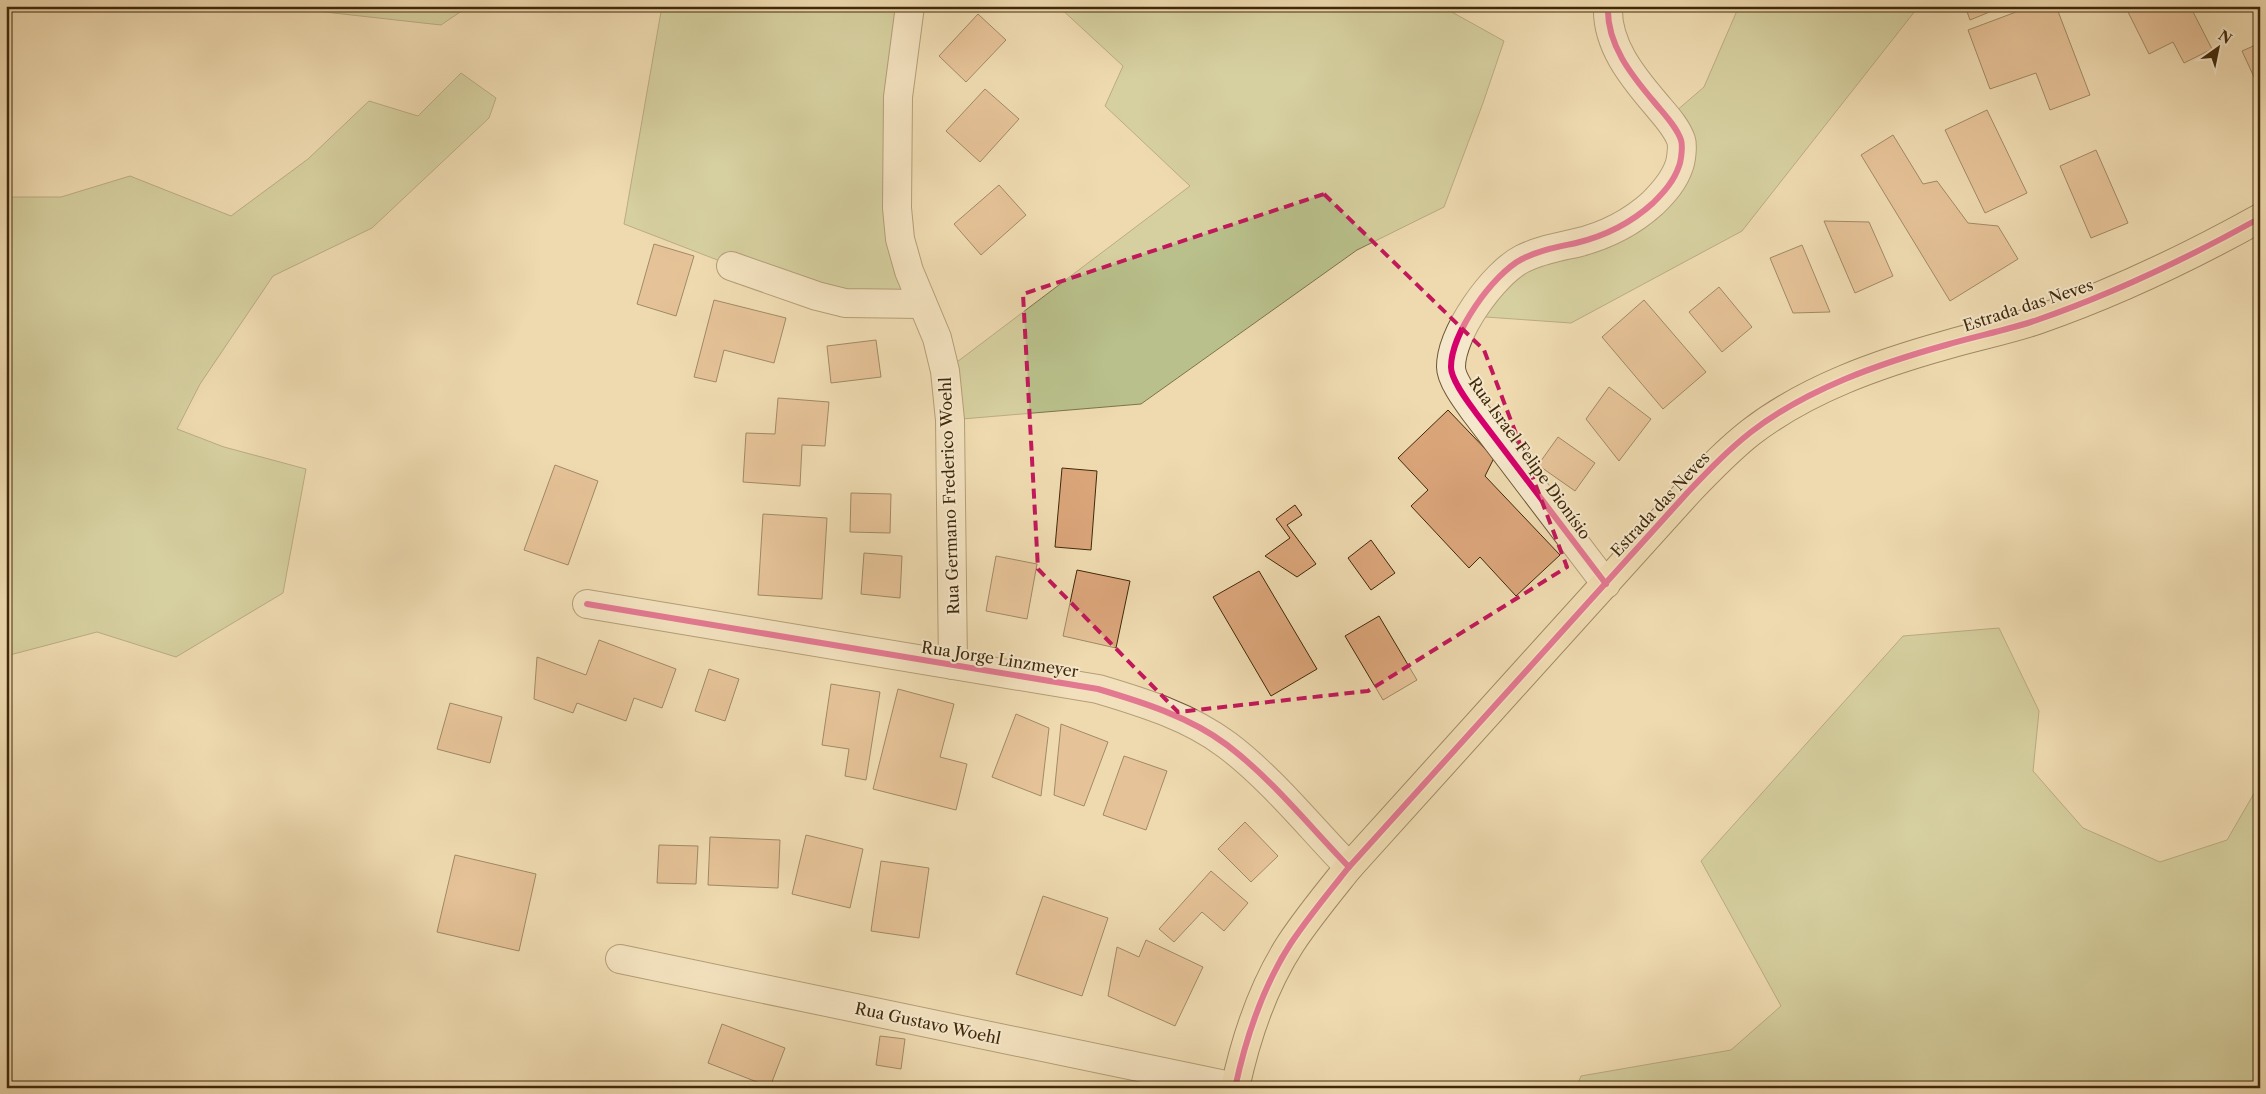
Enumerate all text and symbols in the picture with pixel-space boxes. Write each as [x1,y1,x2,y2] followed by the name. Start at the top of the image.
[2194,22,2244,72] north arrow
[2215,26,2235,48] text: N
[1960,274,2096,336] street label: Estrada das Neves
[1464,373,1596,543] street label: Rua Israel Felipe Dionísio
[935,377,963,615] street label: Rua Germano Frederico Woehl
[1606,447,1714,561] street label: Estrada das Neves
[920,637,1080,681] street label: Rua Jorge Linzmeyer
[853,998,1003,1048] street label: Rua Gustavo Woehl

